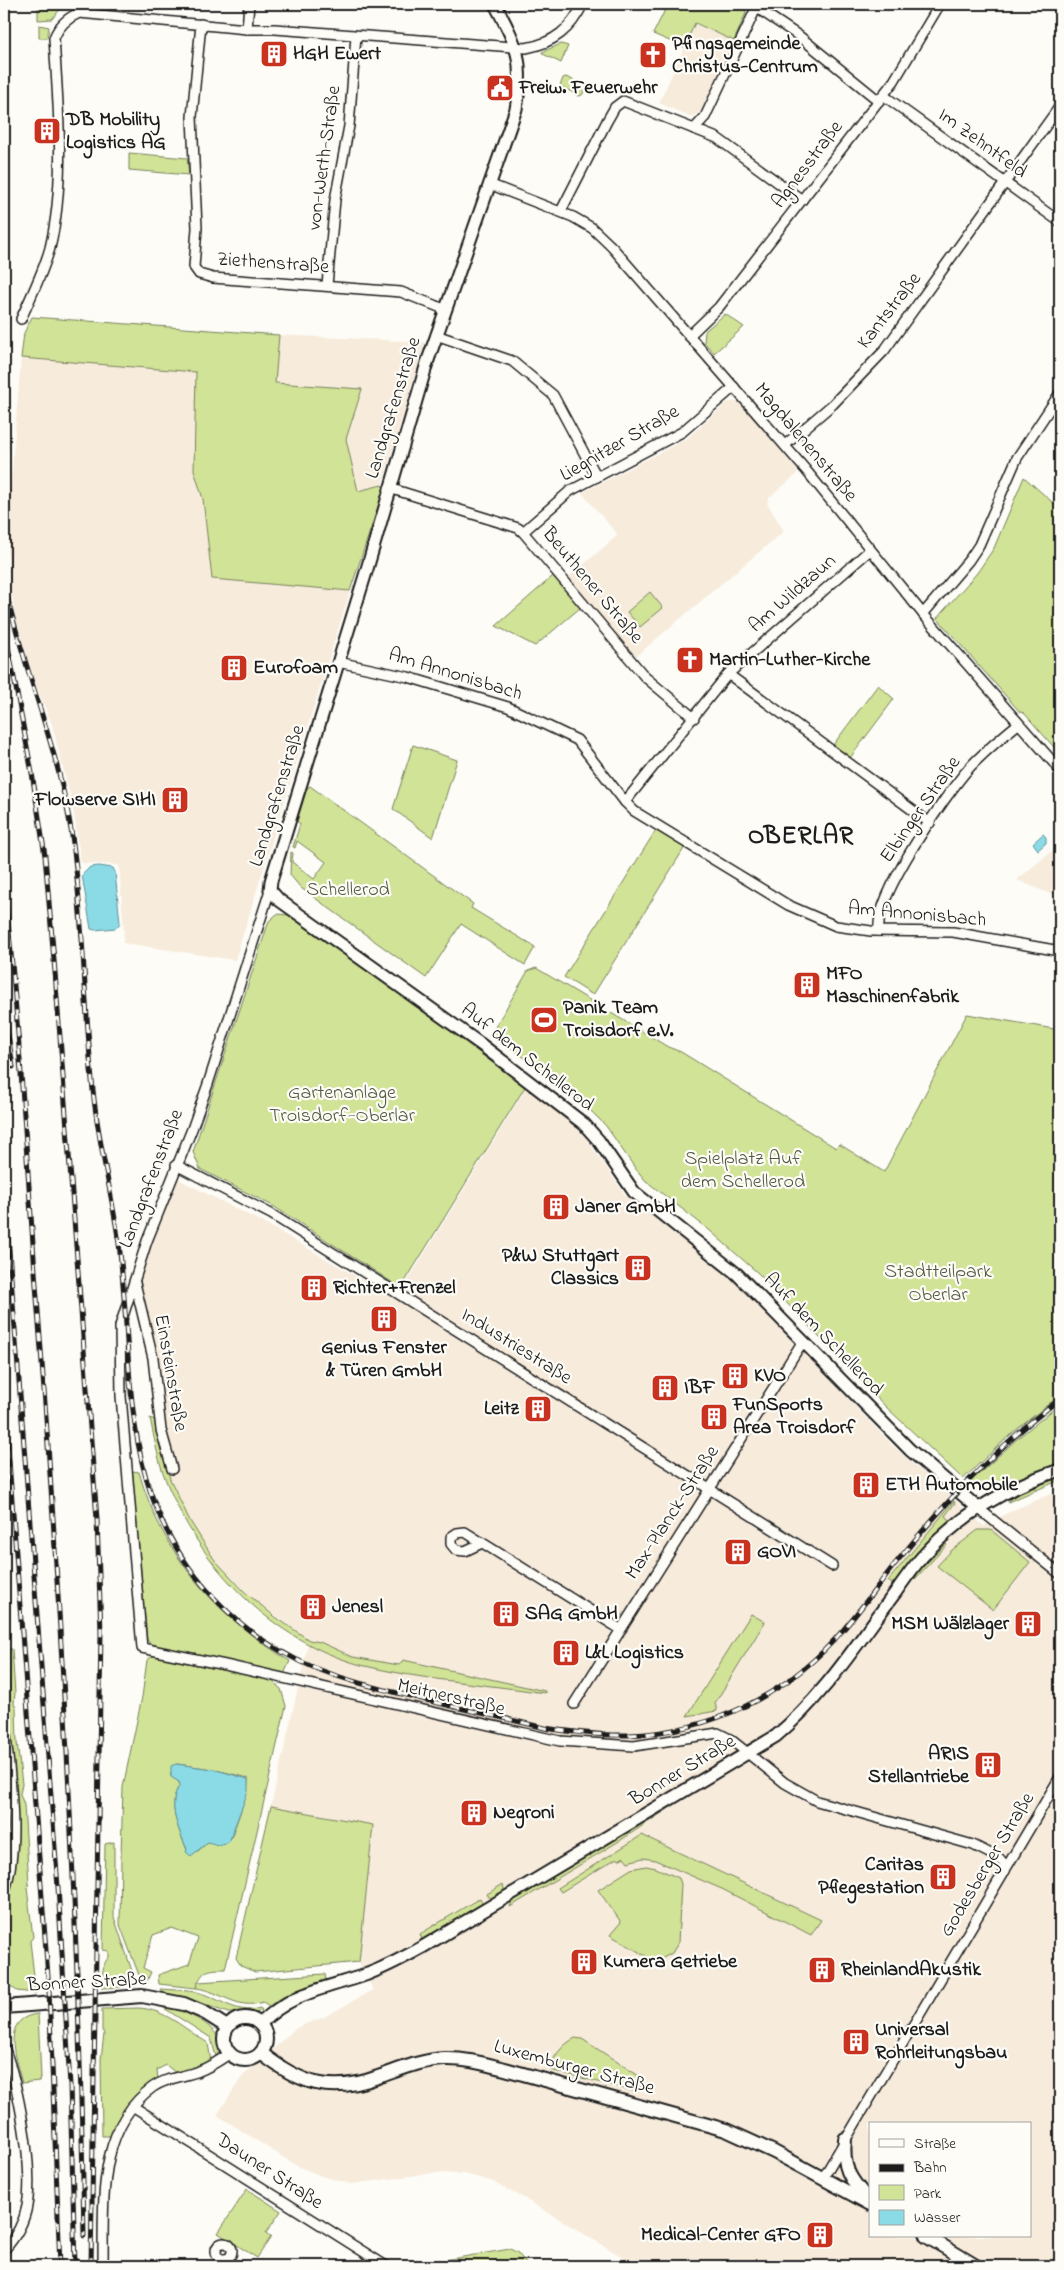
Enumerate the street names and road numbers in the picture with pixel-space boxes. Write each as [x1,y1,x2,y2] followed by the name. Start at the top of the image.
[300,84,350,232] street label: von-Werth-Straße
[931,102,1033,186] street label: Im Zehntfeld
[765,115,852,216] street label: Agnesstraße
[216,246,330,282] street label: Ziethenstraße
[851,266,929,356] street label: Kantstraße
[359,334,430,483] street label: Landgrafenstraße
[745,377,864,510] street label: Magdalenenstraße
[555,398,686,491] street label: Liegnitzer Straße
[534,520,650,651] street label: Beuthener Straße
[743,548,843,640] street label: Am Wildzaun
[384,641,526,709] street label: Am Annonisbach
[243,722,314,871] street label: Landgrafenstraße
[873,751,969,870] street label: Elbinger Straße
[847,895,987,935] street label: Am Annonisbach
[454,997,600,1119] street label: Auf dem Schellerod
[112,1105,193,1253] street label: Landgrafenstraße
[756,1267,890,1403] street label: Auf dem Schellerod
[455,1301,577,1393] street label: Industriestraße
[145,1312,195,1434] street label: Einsteinstraße
[619,1440,727,1586] street label: Max-Planck-Straße
[394,1672,508,1724] street label: Meitnerstraße
[623,1728,742,1815] street label: Bonner Straße
[933,1787,1044,1943] street label: Godesberger Straße
[25,1965,148,2001] street label: Bonner Straße
[490,2033,658,2104] street label: Luxemburger Straße
[209,2126,328,2218] street label: Dauner Straße

